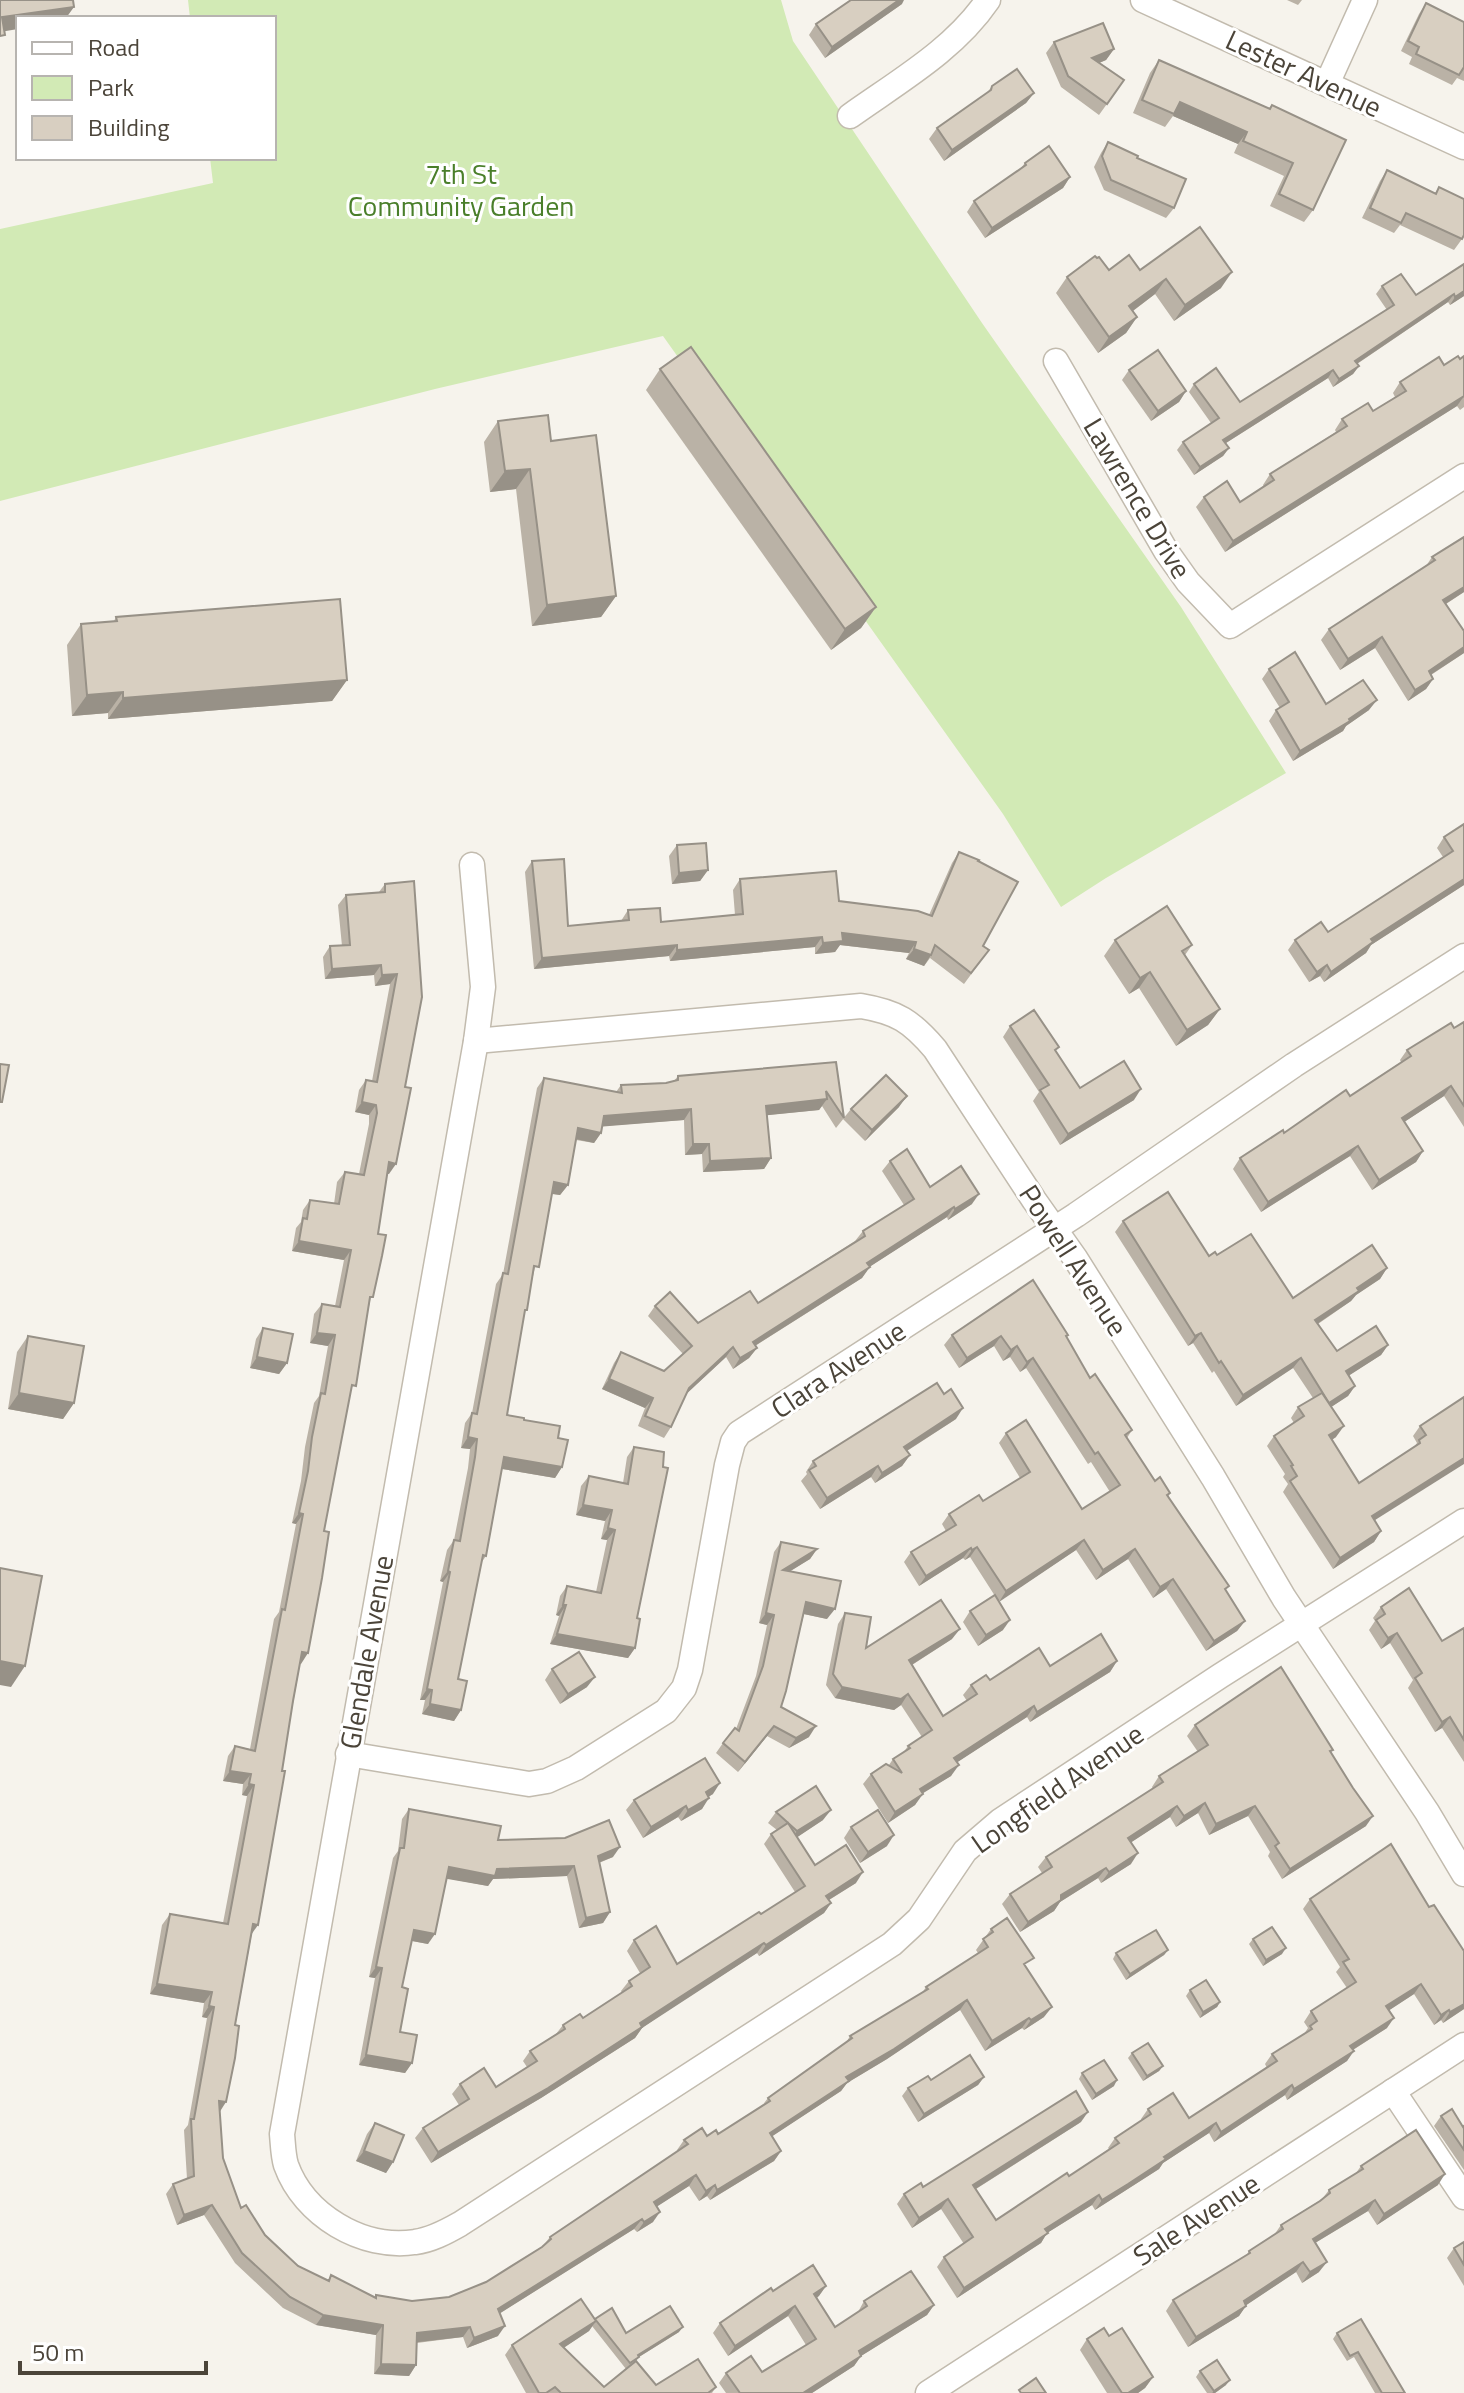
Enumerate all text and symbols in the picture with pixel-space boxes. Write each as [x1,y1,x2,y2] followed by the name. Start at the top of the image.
[16,16,276,160] legend
[1219,18,1389,128] street label: Lester Avenue
[88,29,140,65] text: Road
[88,69,134,105] text: Park
[88,109,170,145] text: Building
[348,152,574,227] park label: 7th St Community Garden
[1073,409,1203,587] street label: Lawrence Drive
[1009,1176,1139,1344] street label: Powell Avenue
[762,1309,914,1429] street label: Clara Avenue
[328,1552,404,1752] street label: Glendale Avenue
[962,1712,1152,1864] street label: Longfield Avenue
[1124,2162,1268,2276] street label: Sale Avenue
[20,2325,206,2375] scale bar
[32,2334,84,2370] text: 50 m

